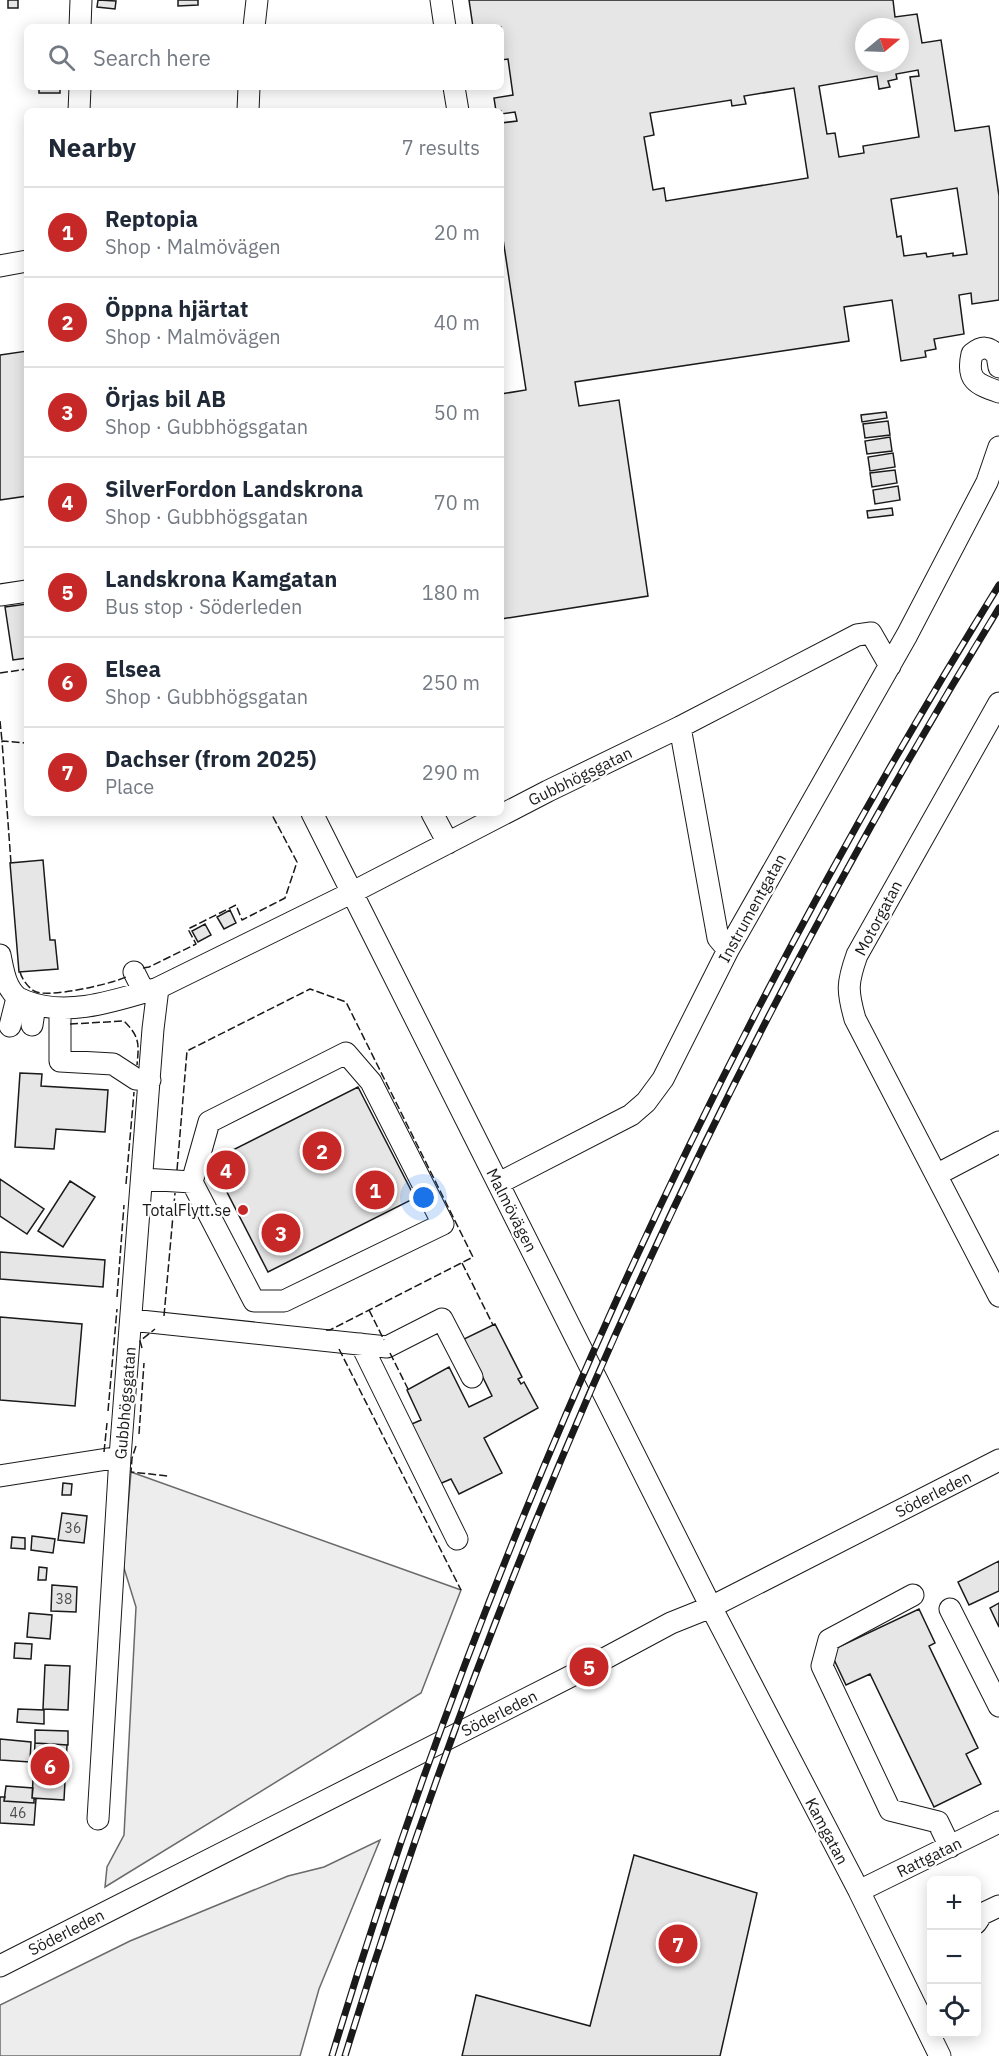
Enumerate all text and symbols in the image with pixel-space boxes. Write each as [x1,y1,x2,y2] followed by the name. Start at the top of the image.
[855,18,909,72] north arrow
[24,24,504,90] search box
[45,41,78,74] icon: search
[93,43,211,72] text: Search here
[48,130,136,164] text: Nearby
[402,134,480,161] text: 7 results
[105,204,198,233] text: Reptopia
[62,219,74,246] text: 1
[434,219,480,246] text: 20 m
[105,233,281,260] text: Shop · Malmövägen
[105,294,248,323] text: Öppna hjärtat
[62,309,74,336] text: 2
[434,309,480,336] text: 40 m
[105,323,281,350] text: Shop · Malmövägen
[105,384,226,413] text: Örjas bil AB
[62,399,74,426] text: 3
[434,399,480,426] text: 50 m
[105,413,308,440] text: Shop · Gubbhögsgatan
[105,474,363,503] text: SilverFordon Landskrona
[62,489,74,516] text: 4
[434,489,480,516] text: 70 m
[105,503,308,530] text: Shop · Gubbhögsgatan
[105,564,337,593] text: Landskrona Kamgatan
[62,579,74,606] text: 5
[422,579,480,606] text: 180 m
[105,593,302,620] text: Bus stop · Söderleden
[105,654,161,683] text: Elsea
[62,669,74,696] text: 6
[422,669,480,696] text: 250 m
[105,683,308,710] text: Shop · Gubbhögsgatan
[525,742,635,810] street label: Gubbhögsgatan
[105,744,317,773] text: Dachser (from 2025)
[62,759,74,786] text: 7
[422,759,480,786] text: 290 m
[105,773,154,800] text: Place
[714,850,790,966] street label: Instrumentgatan
[850,877,906,959] street label: Motorgatan
[302,1128,342,1174] pin: 2
[206,1148,246,1192] pin: 4
[482,1165,542,1255] street label: Malmövägen
[356,1168,394,1212] pin: 1
[409,1183,438,1212] your location
[142,1200,231,1220] place label: TotalFlytt.se
[236,1203,250,1217] marker: TotalFlytt.se
[262,1210,300,1256] pin: 3
[110,1346,140,1460] street label: Gubbhögsgatan
[892,1466,974,1522] street label: Söderleden
[65,1519,81,1537] house number: 36
[56,1590,72,1608] house number: 38
[570,1644,608,1690] pin: 5
[458,1685,540,1741] street label: Söderleden
[31,1744,70,1788] pin: 6
[801,1794,853,1868] street label: Kamgatan
[10,1804,26,1822] house number: 46
[893,1833,965,1881] street label: Rattgatan
[927,1876,981,2038] map controls
[927,1876,981,1930] button: +
[25,1904,107,1960] street label: Söderleden
[658,1922,698,1966] pin: 7
[927,1930,981,1984] button: −
[927,1984,981,2038] button: locate

